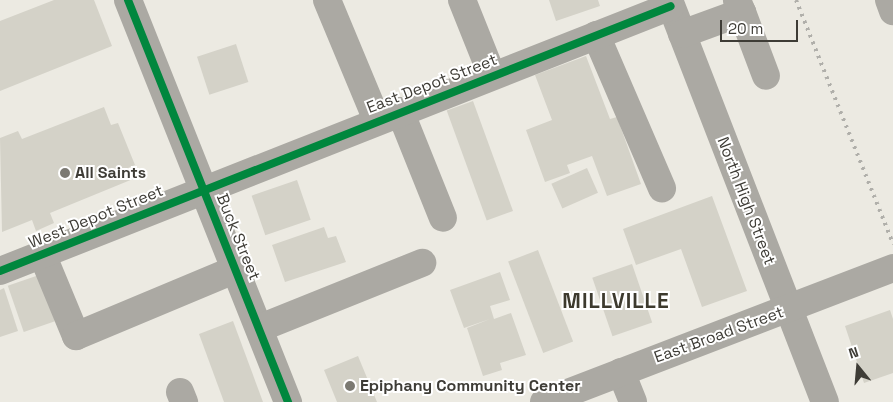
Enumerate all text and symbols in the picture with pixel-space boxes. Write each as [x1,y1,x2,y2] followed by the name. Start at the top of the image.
[723,10,800,42] scale bar
[728,19,763,38] text: 20 m
[364,50,500,118] street label: East Depot Street
[713,134,779,268] street label: North High Street
[75,163,146,183] place label: All Saints
[59,167,71,179] marker: All Saints
[26,181,166,253] street label: West Depot Street
[212,191,264,283] street label: Buck Street
[561,288,671,314] district label: MILLVILLE
[652,303,786,367] street label: East Broad Street
[833,342,883,392] north arrow
[846,343,861,363] text: N
[360,376,581,396] place label: Epiphany Community Center
[344,380,356,392] marker: Epiphany Community Center

